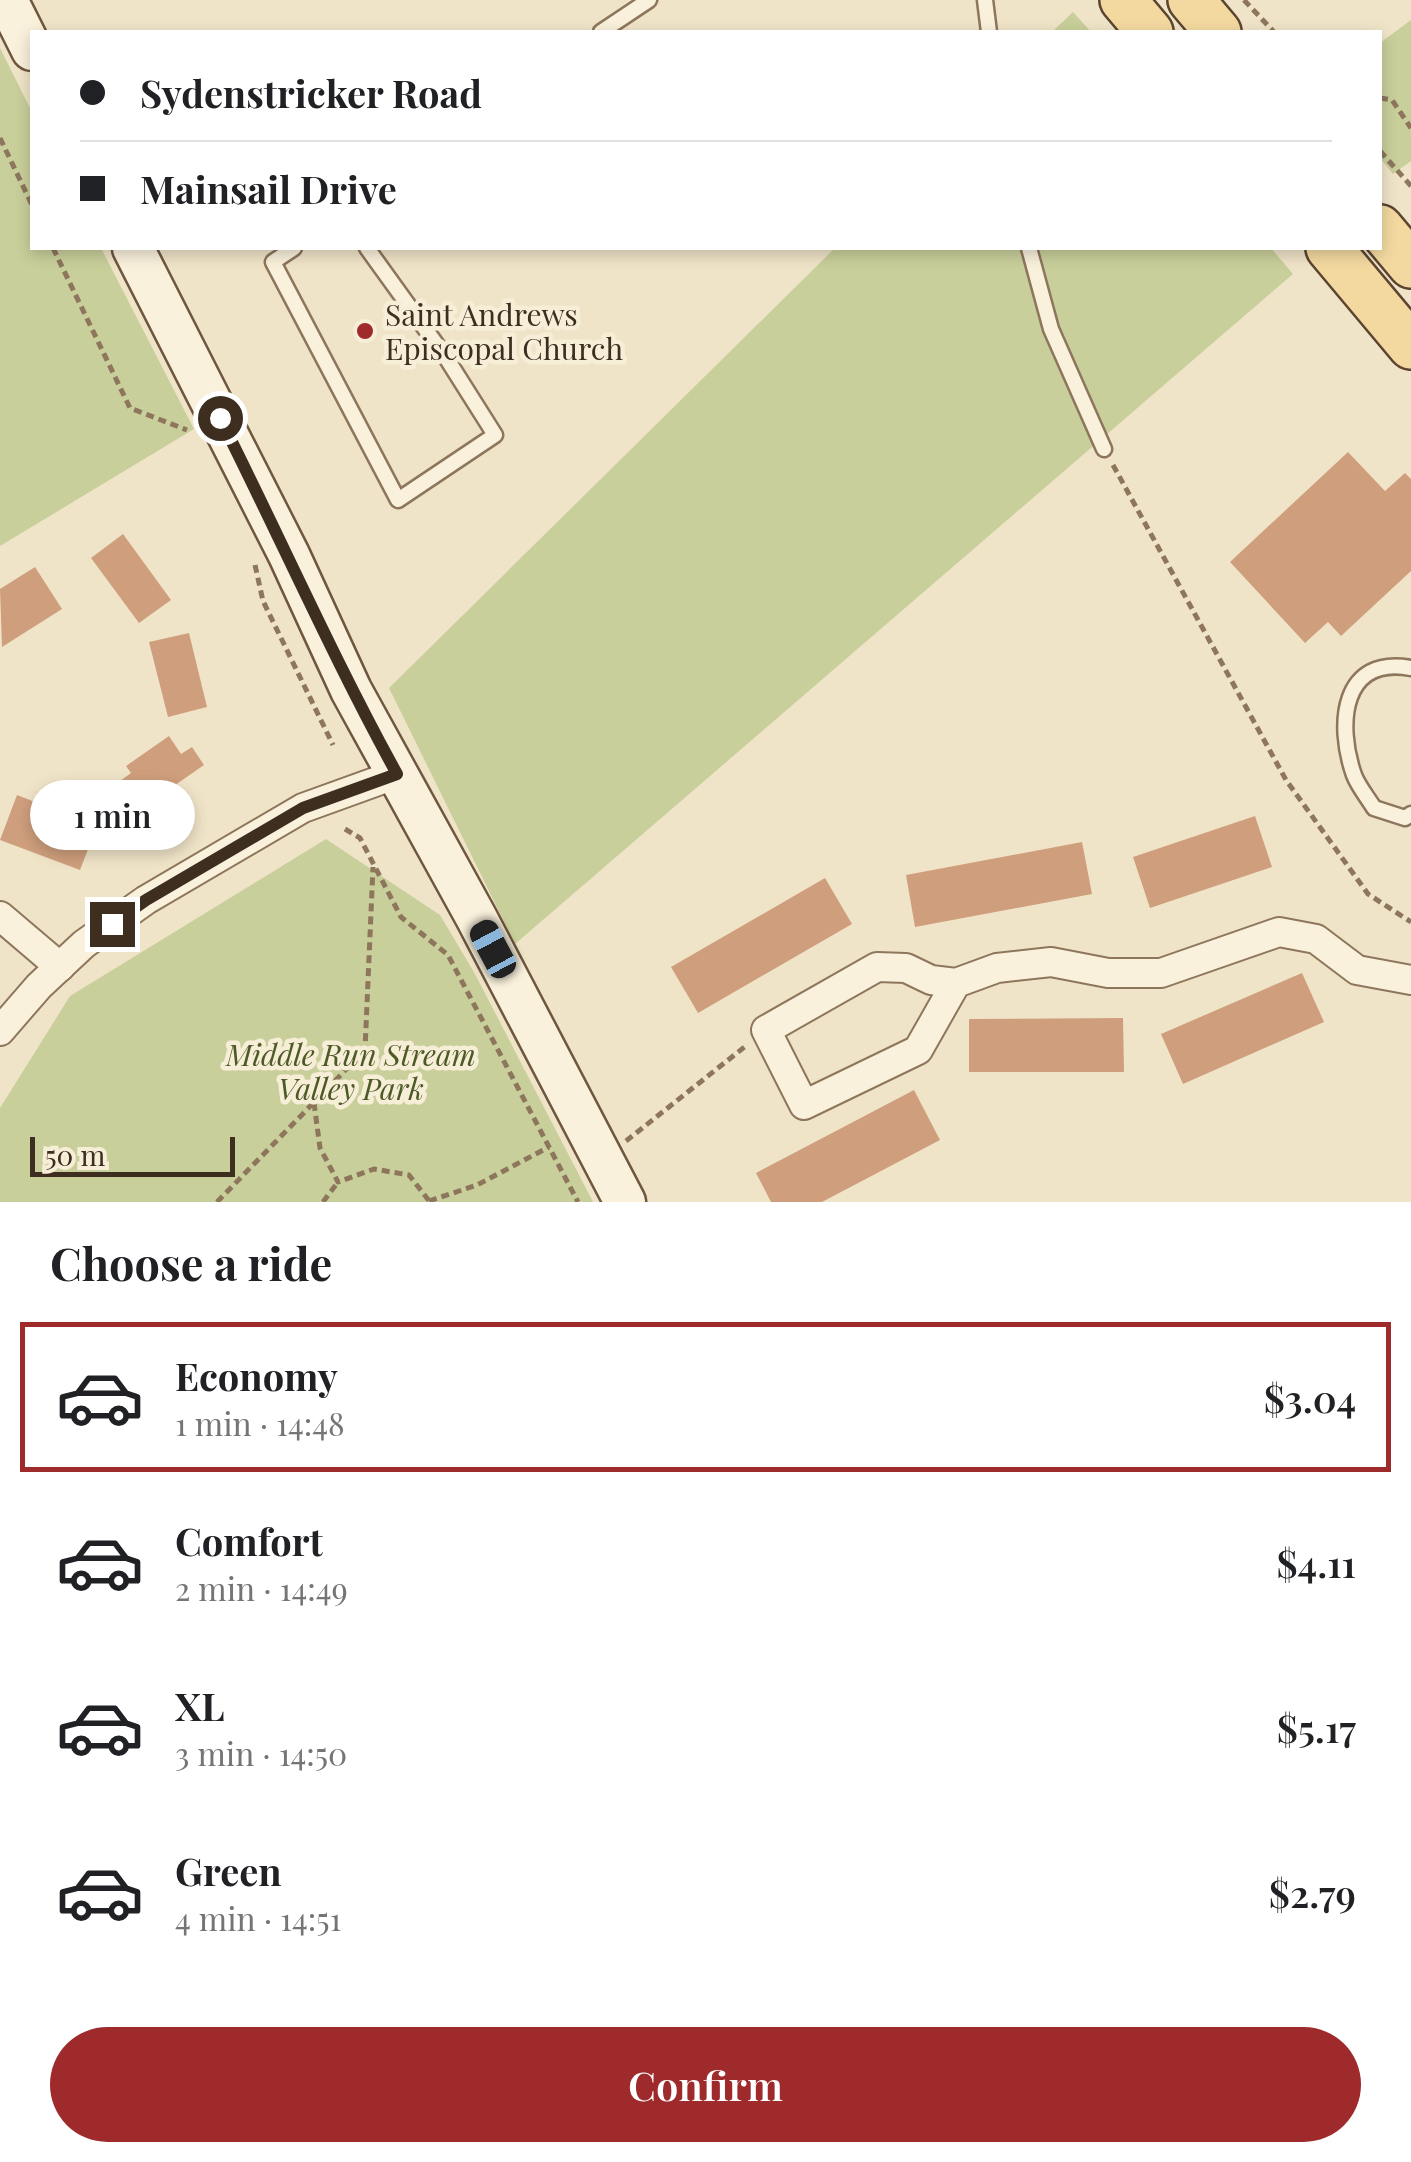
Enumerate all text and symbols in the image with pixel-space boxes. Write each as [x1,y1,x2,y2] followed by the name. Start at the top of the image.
[140,67,482,118] text: Sydenstricker Road
[140,163,397,214] text: Mainsail Drive
[385,294,623,368] place label: Saint Andrews Episcopal Church
[354,320,376,342] marker: Saint Andrews Episcopal Church
[198,396,243,441] route start
[29,779,194,849] callout: 1 min
[74,793,151,836] text: 1 min
[90,902,135,947] route end
[466,915,520,983] car
[224,1034,476,1108] park label: Middle Run Stream Valley Park
[30,1132,235,1176] scale bar
[45,1136,105,1173] text: 50 m
[50,1232,332,1292] text: Choose a ride
[175,1350,338,1401] text: Economy
[55,1352,145,1442] icon: car
[1264,1372,1356,1423] text: $3.04
[175,1401,345,1444] text: 1 min · 14:48
[175,1515,323,1566] text: Comfort
[55,1517,145,1607] icon: car
[1276,1537,1356,1588] text: $4.11
[175,1566,348,1609] text: 2 min · 14:49
[175,1680,224,1731] text: XL
[55,1682,145,1772] icon: car
[1277,1702,1356,1753] text: $5.17
[175,1731,347,1774] text: 3 min · 14:50
[175,1845,282,1896] text: Green
[55,1847,145,1937] icon: car
[1269,1867,1356,1918] text: $2.79
[175,1896,341,1939] text: 4 min · 14:51
[50,2027,1361,2142] button: Confirm

